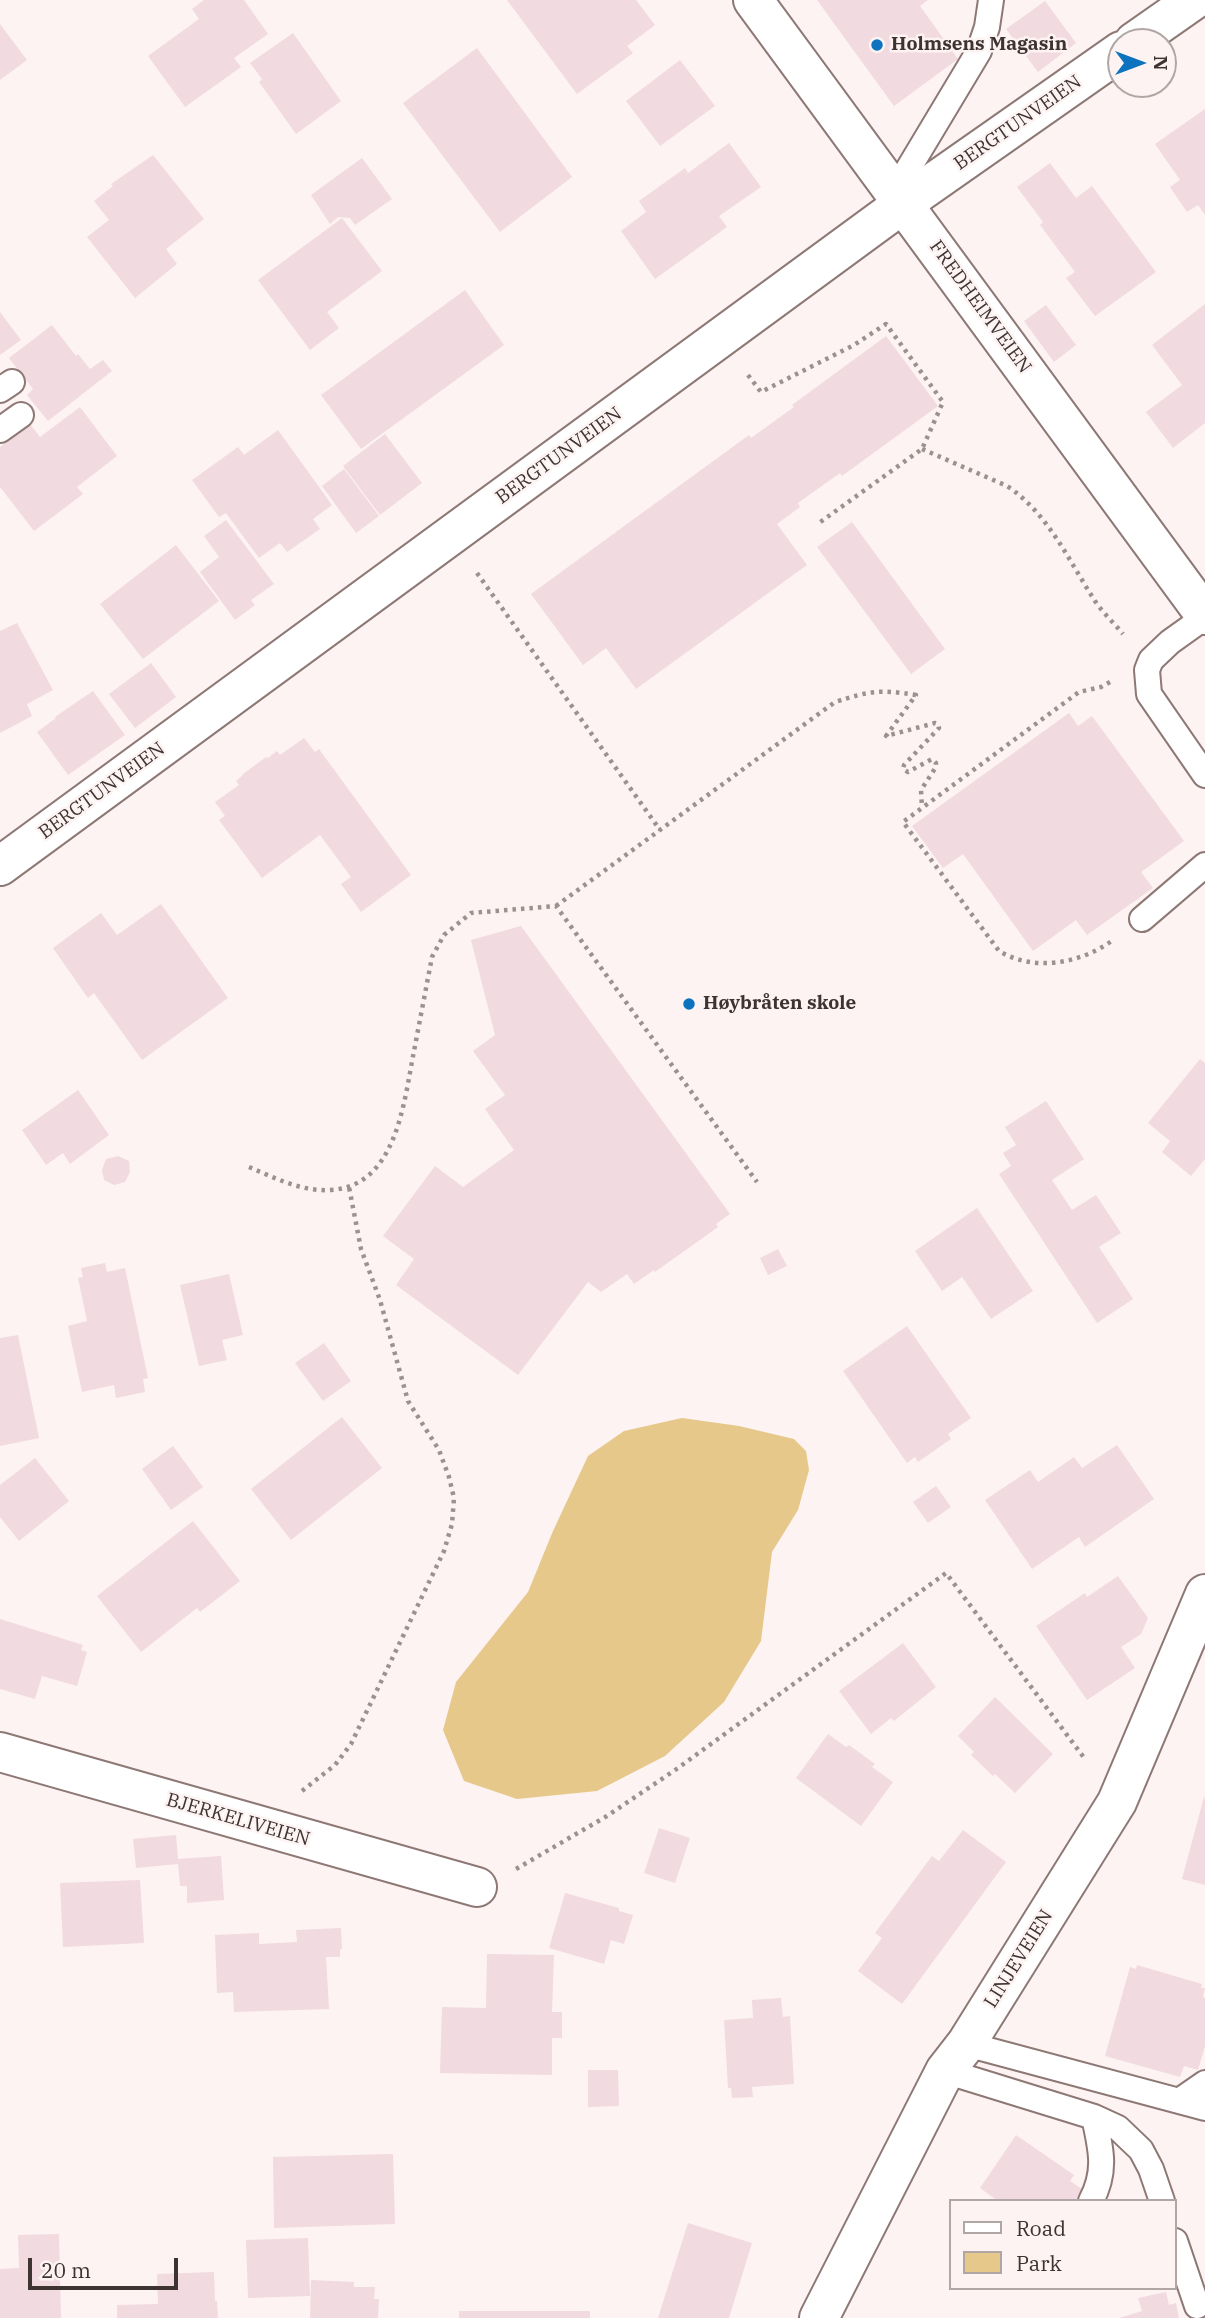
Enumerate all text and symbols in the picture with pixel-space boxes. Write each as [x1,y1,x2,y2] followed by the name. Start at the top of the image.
[1107,28,1177,98] north arrow
[891,34,1067,56] place label: Holmsens Magasin
[869,37,885,53] marker: Holmsens Magasin
[1149,55,1173,71] text: N
[950,71,1086,175] street label: BERGTUNVEIEN
[924,236,1036,378] street label: FREDHEIMVEIEN
[492,403,626,509] street label: BERGTUNVEIEN
[35,738,169,844] street label: BERGTUNVEIEN
[703,993,856,1015] place label: Høybråten skole
[681,996,697,1012] marker: Høybråten skole
[164,1789,312,1851] street label: BJERKELIVEIEN
[980,1906,1058,2012] street label: LINJEVEIEN
[950,2199,1177,2290] legend
[1016,2214,1066,2242] text: Road
[32,2244,182,2288] scale bar
[1016,2249,1062,2277] text: Park
[41,2256,91,2284] text: 20 m

